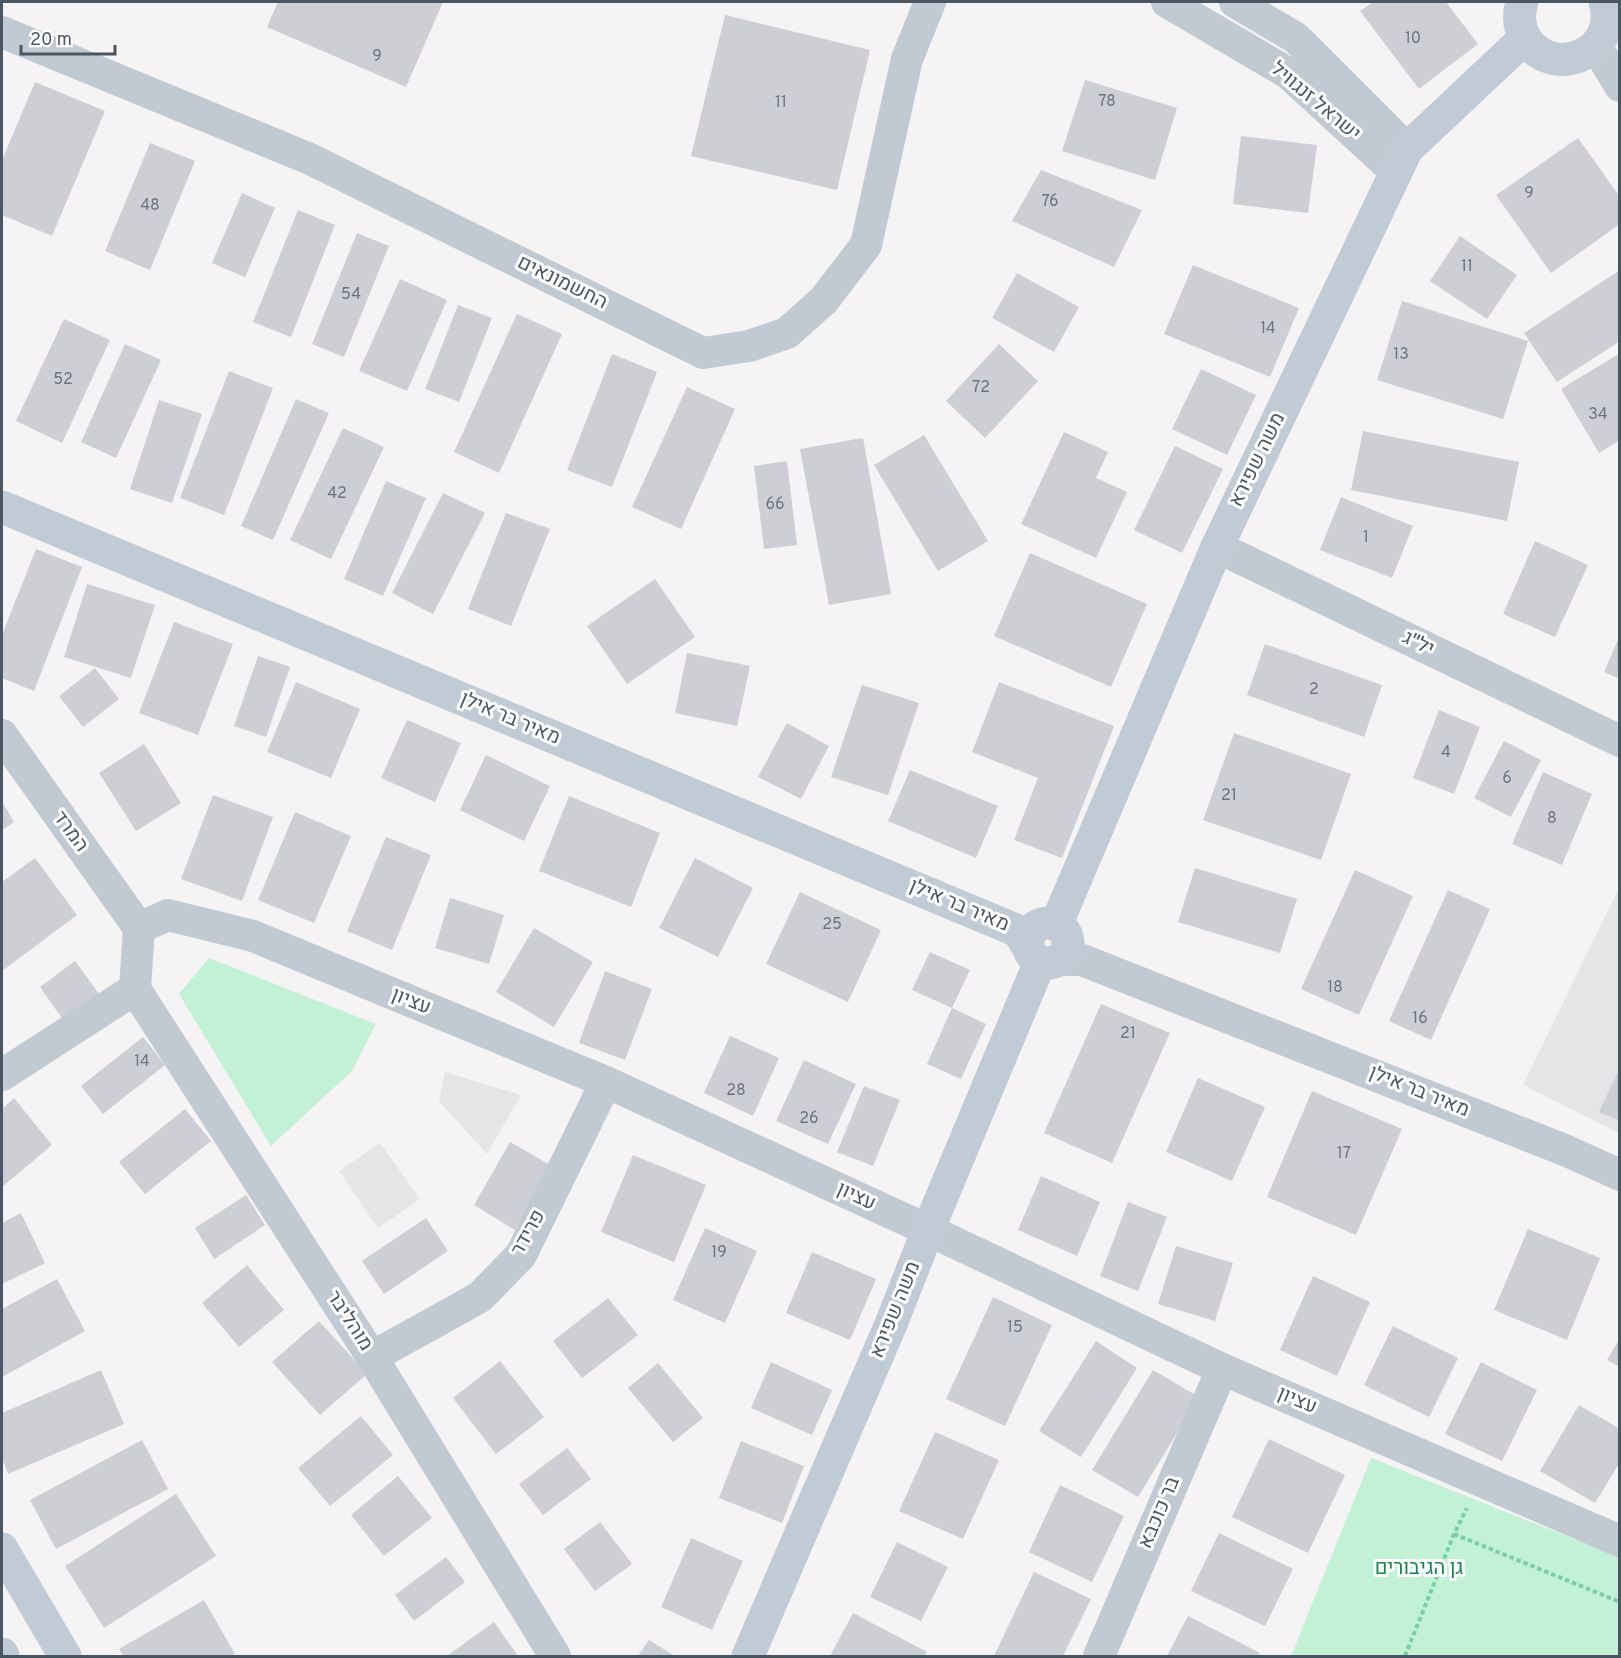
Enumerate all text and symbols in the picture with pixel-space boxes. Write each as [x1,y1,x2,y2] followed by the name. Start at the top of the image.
[21,18,116,56] scale bar
[30,29,72,52] text: 20 m
[1405,29,1421,49] house number: 10
[372,47,382,67] house number: 9
[1265,57,1365,147] street label: ישראל זנגוויל
[1098,92,1116,112] house number: 78
[775,93,787,113] house number: 11
[1524,184,1534,204] house number: 9
[1041,192,1059,212] house number: 76
[140,196,160,216] house number: 48
[513,250,611,316] street label: החשמונאים
[1461,257,1473,277] house number: 11
[341,285,361,305] house number: 54
[1260,319,1276,339] house number: 14
[1393,345,1409,365] house number: 13
[53,370,73,390] house number: 52
[972,378,990,398] house number: 72
[1588,405,1608,425] house number: 34
[1224,408,1292,512] street label: משה שפירא
[327,484,347,504] house number: 42
[765,495,785,515] house number: 66
[1363,528,1369,548] house number: 1
[1398,625,1438,663] street label: יל"ג
[1309,680,1319,700] house number: 2
[456,686,564,752] street label: מאיר בר אילן
[1441,743,1451,763] house number: 4
[1502,769,1512,789] house number: 6
[1221,786,1237,806] house number: 21
[46,806,94,858] street label: המרד
[1547,809,1557,829] house number: 8
[905,873,1013,939] street label: מאיר בר אילן
[822,915,842,935] house number: 25
[1327,978,1343,998] house number: 18
[387,982,435,1022] street label: עציון
[1412,1009,1428,1029] house number: 16
[1120,1024,1136,1044] house number: 21
[134,1052,150,1072] house number: 14
[1365,1060,1473,1124] street label: מאיר בר אילן
[726,1081,746,1101] house number: 28
[799,1109,819,1129] house number: 26
[1337,1144,1351,1164] house number: 17
[832,1177,880,1217] street label: עציון
[506,1205,552,1261] street label: פרידר
[711,1243,727,1263] house number: 19
[865,1258,927,1362] street label: משה שפירא
[320,1286,378,1356] street label: מוהליבר
[1007,1318,1023,1338] house number: 15
[1273,1381,1321,1421] street label: עציון
[1133,1473,1187,1553] street label: בר כוכבא
[1375,1556,1463,1582] park label: גן הגיבורים

